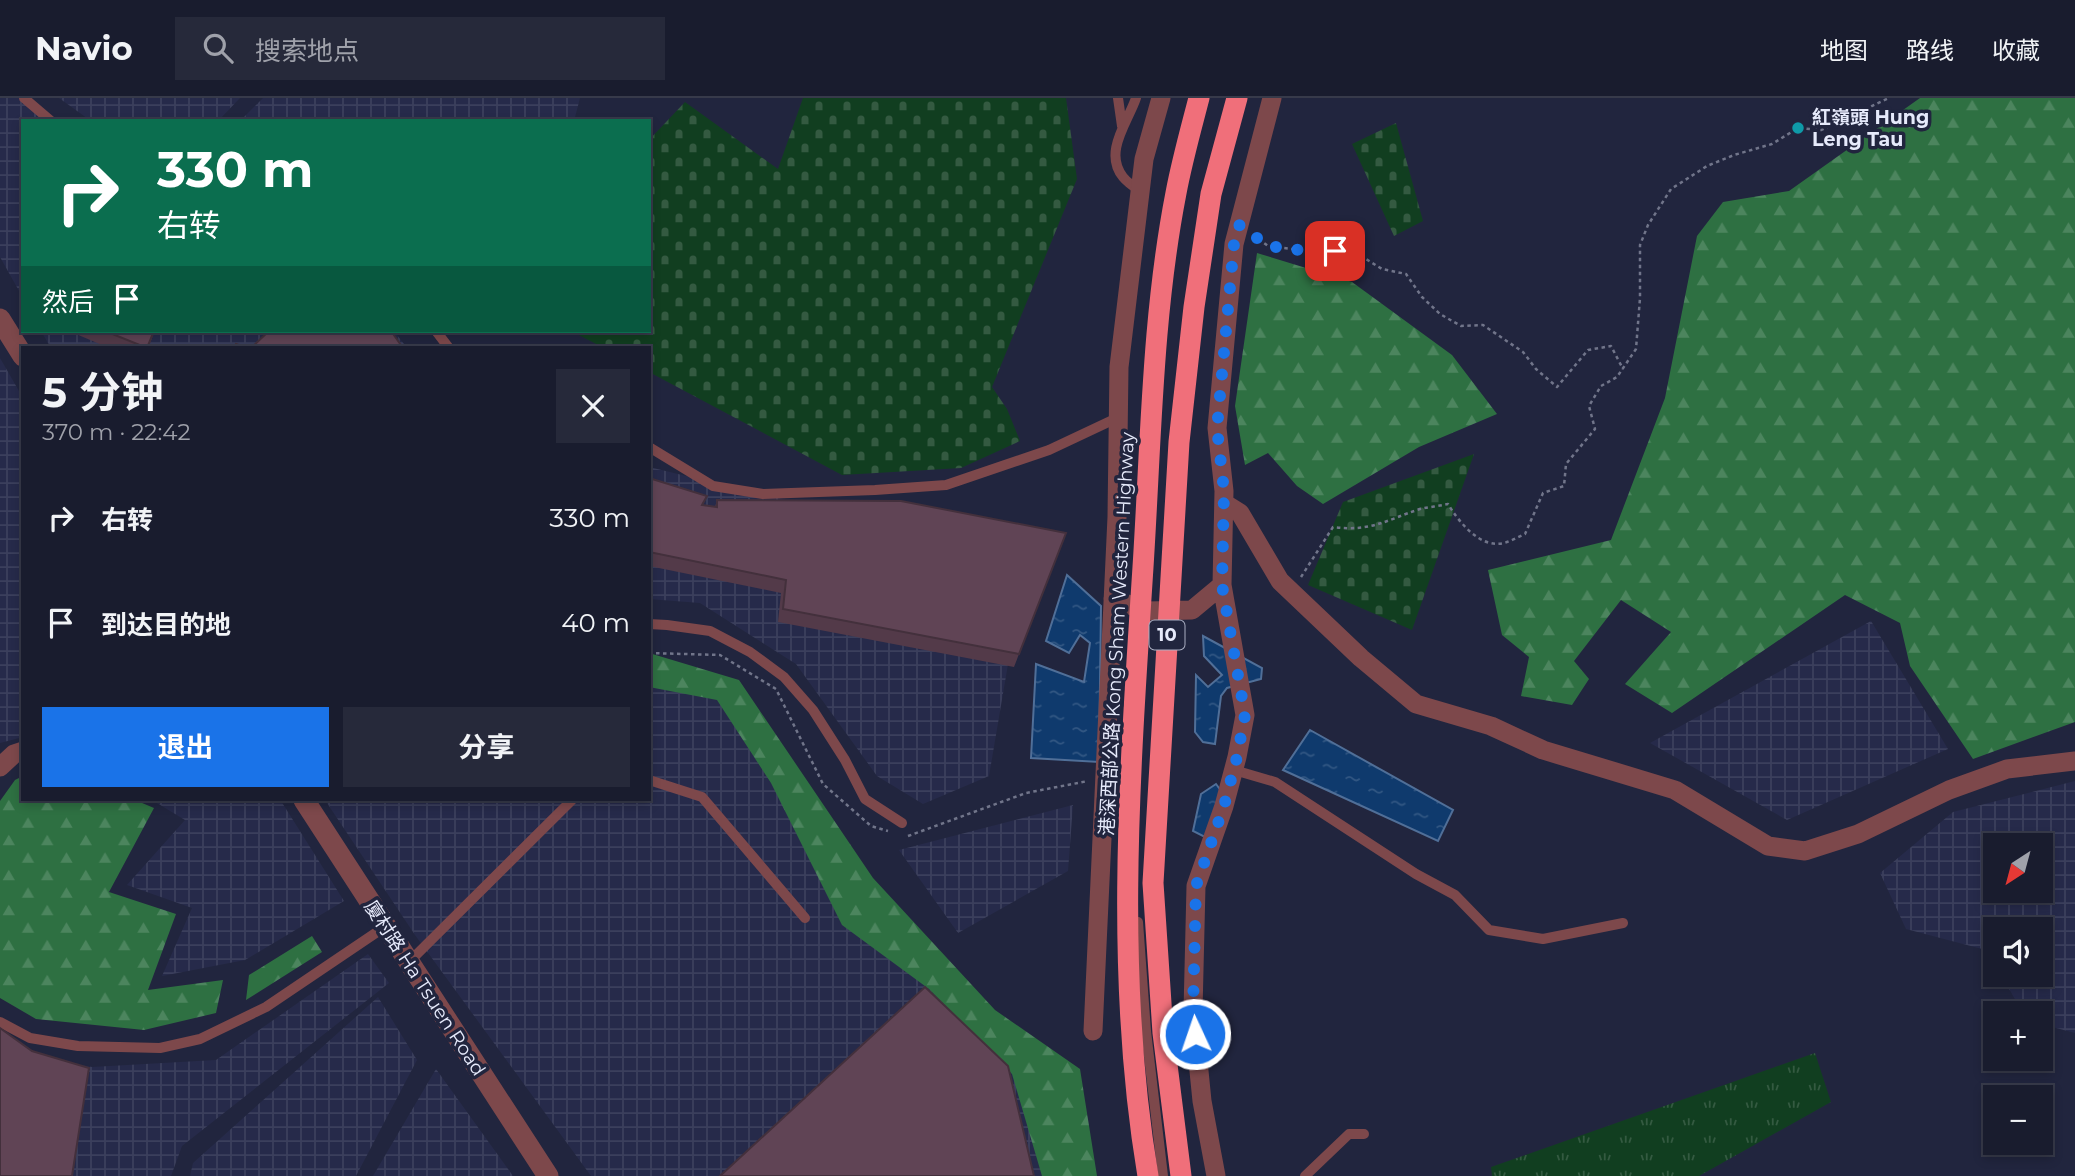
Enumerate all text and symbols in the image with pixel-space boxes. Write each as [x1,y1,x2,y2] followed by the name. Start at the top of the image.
[175,17,665,80] search box
[35,28,133,68] text: Navio
[199,29,237,67] icon: search
[255,35,359,67] text: 搜索地点
[1820,36,1868,65] text: 地图
[1906,36,1954,65] text: 路线
[1992,36,2040,65] text: 收藏
[1812,106,1929,151] place label: 紅嶺頭 Hung Leng Tau
[1790,120,1806,136] marker: 紅嶺頭 Hung Leng Tau
[157,140,313,199] text: 330 m
[42,147,133,238] icon: right
[157,206,221,245] text: 右转
[1305,221,1365,281] pin
[1316,232,1354,270] icon: arrive
[108,280,146,318] icon: arrive
[42,286,94,318] text: 然后
[42,366,163,418] text: 5 分钟
[556,369,630,443] button: close
[42,418,191,446] text: 370 m · 22:42
[1095,431,1139,836] street label: 港深西部公路 Kong Sham Western Highway
[42,499,80,537] icon: right
[549,502,630,534] text: 330 m
[101,504,153,536] text: 右转
[42,604,80,642] icon: arrive
[561,607,630,639] text: 40 m
[101,609,231,641] text: 到达目的地
[1150,620,1184,650] road number: 10
[42,707,329,787] button: 退出
[343,707,630,787] button: 分享
[1983,833,2053,903] north arrow
[1983,833,2053,1155] map controls
[360,896,490,1080] street label: 廈村路 Ha Tsuen Road
[1983,917,2053,987] button: sound
[1158,997,1232,1071] position arrow
[1983,1001,2053,1071] button: +
[1983,1085,2053,1155] button: −

